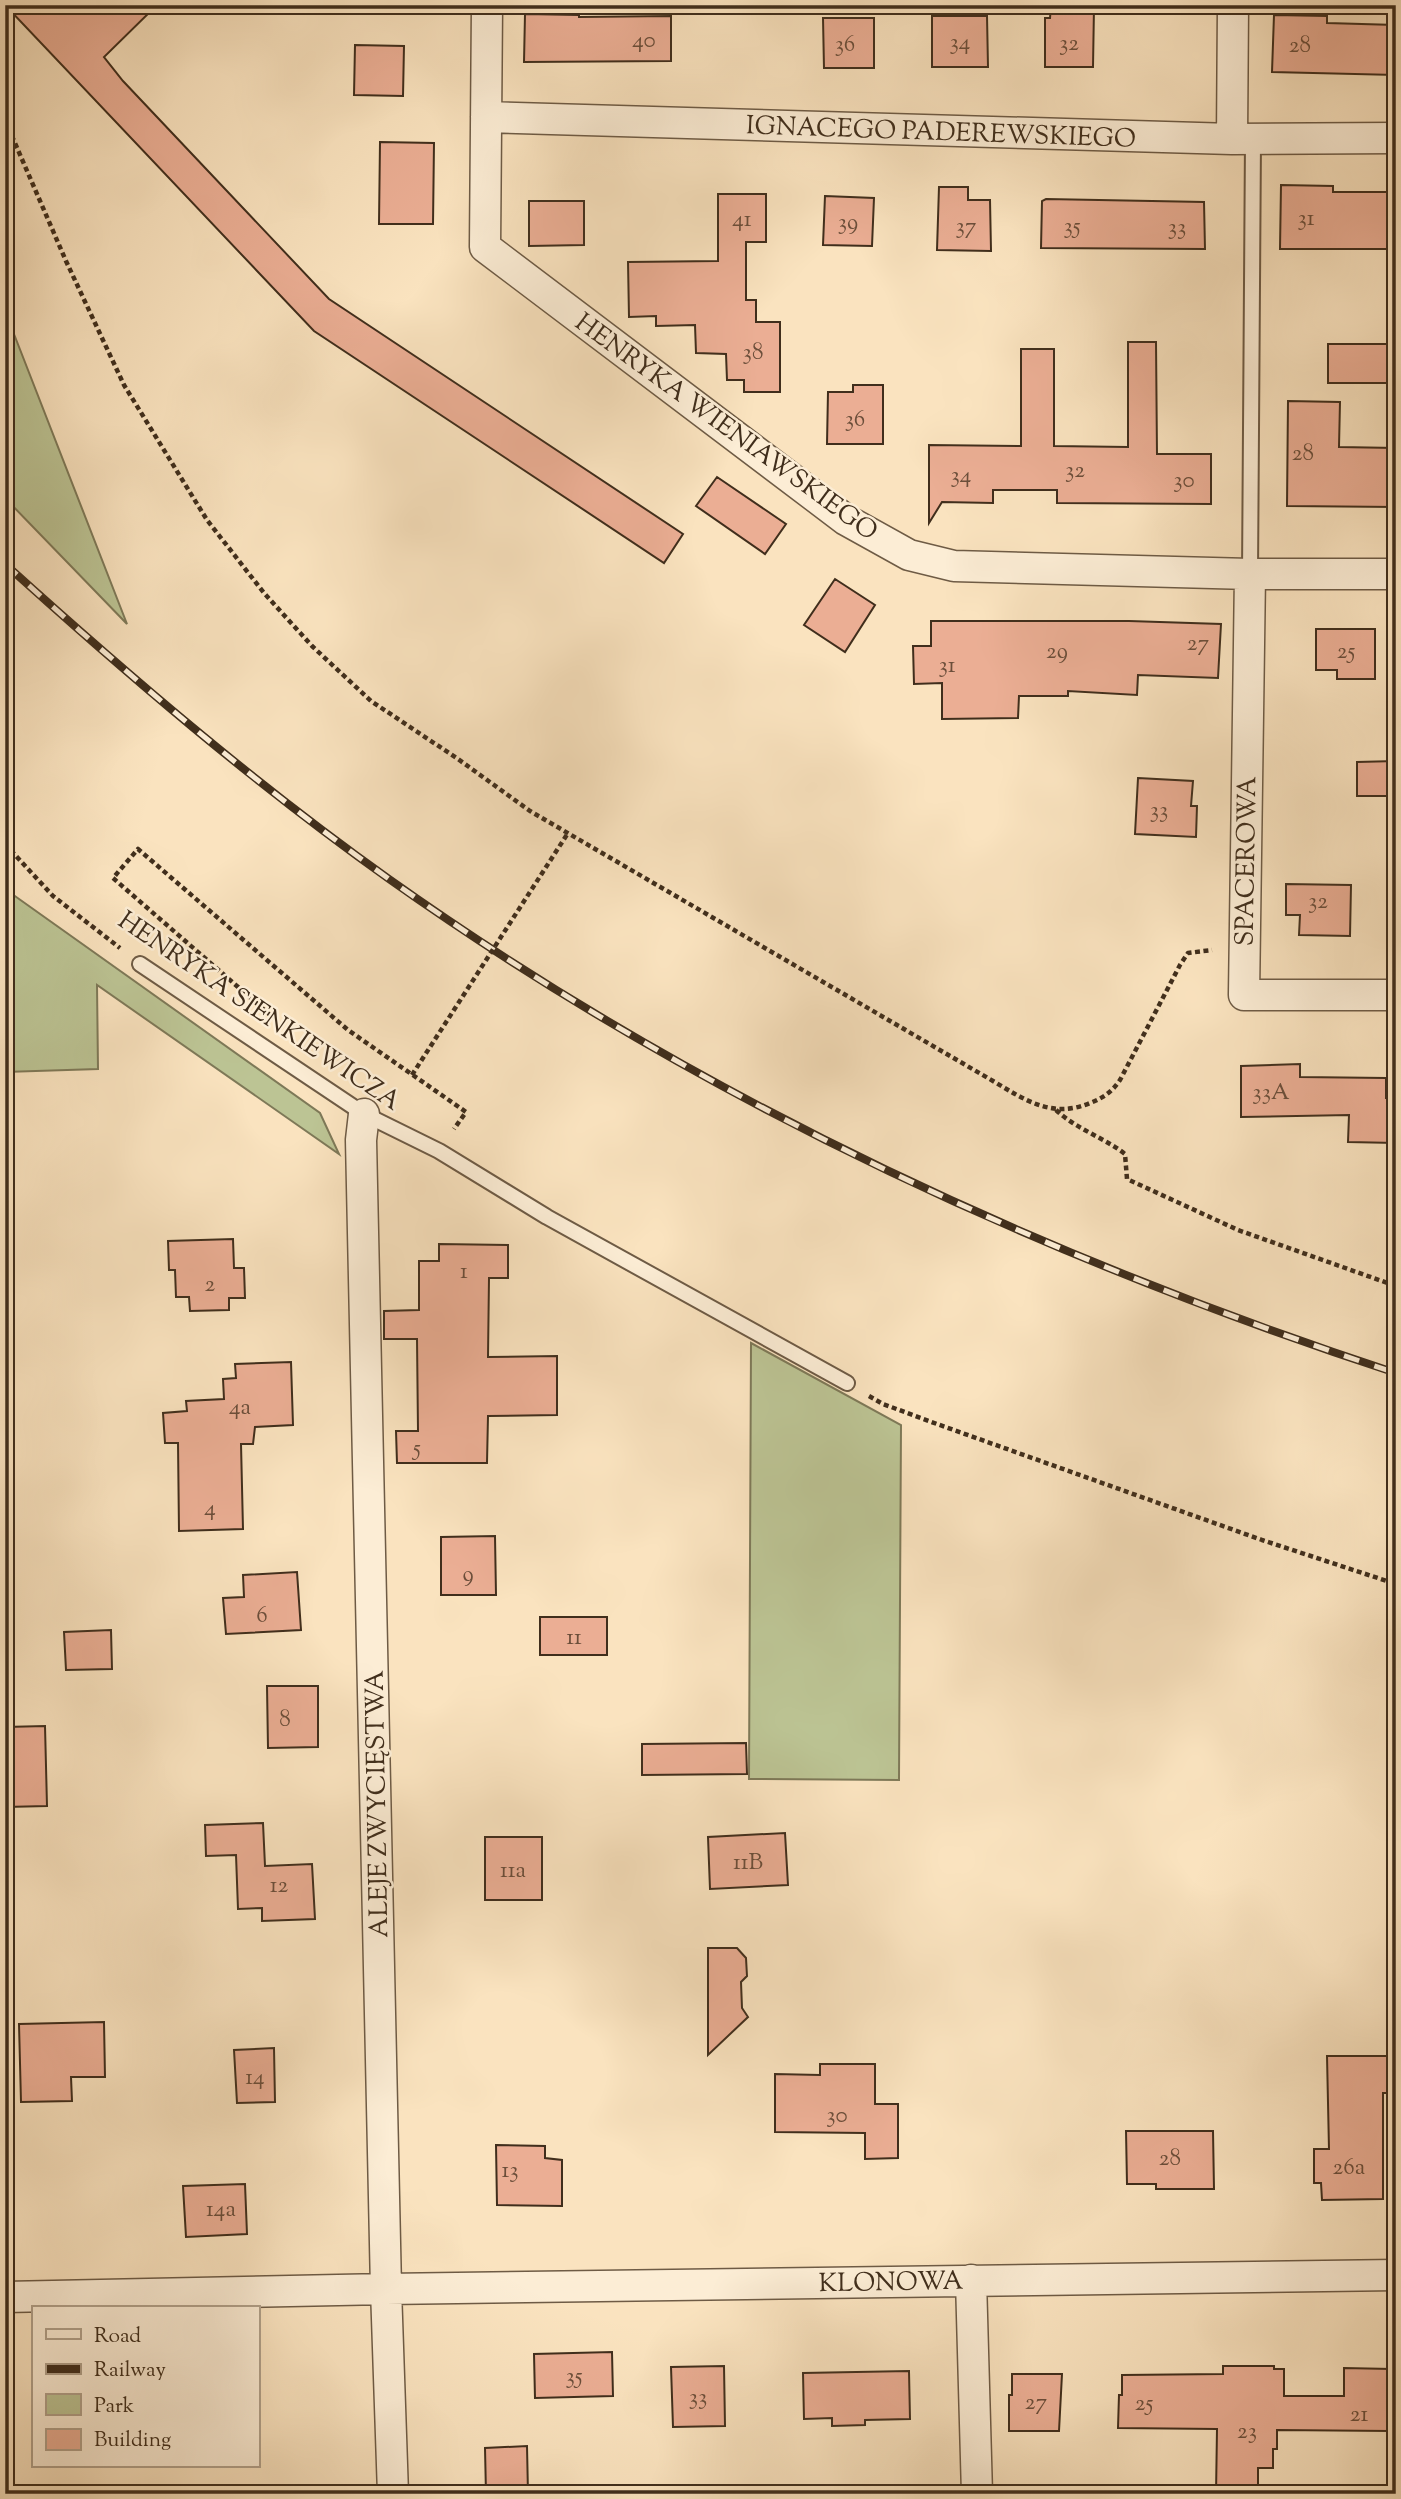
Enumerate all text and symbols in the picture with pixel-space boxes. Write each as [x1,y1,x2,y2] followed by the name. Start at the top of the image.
[632,25,656,58] house number: 40
[950,27,970,60] house number: 34
[1059,28,1079,61] house number: 32
[835,29,855,62] house number: 36
[1289,30,1311,63] house number: 28
[745,108,1136,159] street label: IGNACEGO PADEREWSKIEGO
[1297,203,1315,236] house number: 31
[732,204,752,237] house number: 41
[838,207,858,240] house number: 39
[956,211,977,244] house number: 37
[1063,211,1081,244] house number: 35
[1168,212,1186,245] house number: 33
[566,305,885,551] street label: HENRYKA WIENIAWSKIEGO
[743,337,763,370] house number: 38
[845,404,865,437] house number: 36
[1292,438,1314,471] house number: 28
[1065,455,1085,488] house number: 32
[951,460,971,493] house number: 34
[1173,465,1195,498] house number: 30
[1187,628,1210,661] house number: 27
[1046,636,1068,669] house number: 29
[1337,636,1355,669] house number: 25
[938,650,956,683] house number: 31
[1228,776,1267,946] street label: SPACEROWA
[1150,795,1168,828] house number: 33
[1308,886,1328,919] house number: 32
[110,903,407,1121] street label: HENRYKA SIENKIEWICZA
[1252,1077,1290,1110] house number: 33A
[460,1256,468,1289] house number: 1
[205,1269,216,1302] house number: 2
[229,1392,251,1425] house number: 4a
[411,1433,421,1466] house number: 5
[204,1493,216,1526] house number: 4
[462,1559,474,1592] house number: 9
[256,1600,268,1633] house number: 6
[566,1622,582,1655] house number: 11
[358,1670,399,1938] street label: ALEJE ZWYCIĘSTWA
[279,1704,291,1737] house number: 8
[733,1847,763,1880] house number: 11B
[500,1855,527,1888] house number: 11a
[270,1870,289,1903] house number: 12
[245,2062,265,2095] house number: 14
[826,2100,848,2133] house number: 30
[1159,2143,1181,2176] house number: 28
[1333,2152,1366,2185] house number: 26a
[501,2155,519,2188] house number: 13
[206,2194,236,2227] house number: 14a
[818,2264,964,2303] street label: KLONOWA
[32,2306,259,2468] legend
[94,2322,141,2352] text: Road
[94,2356,166,2386] text: Railway
[565,2361,583,2394] house number: 35
[689,2382,707,2415] house number: 33
[1025,2387,1048,2420] house number: 27
[1135,2388,1153,2421] house number: 25
[94,2392,135,2422] text: Park
[1350,2399,1368,2432] house number: 21
[1237,2416,1257,2449] house number: 23
[94,2426,171,2456] text: Building

